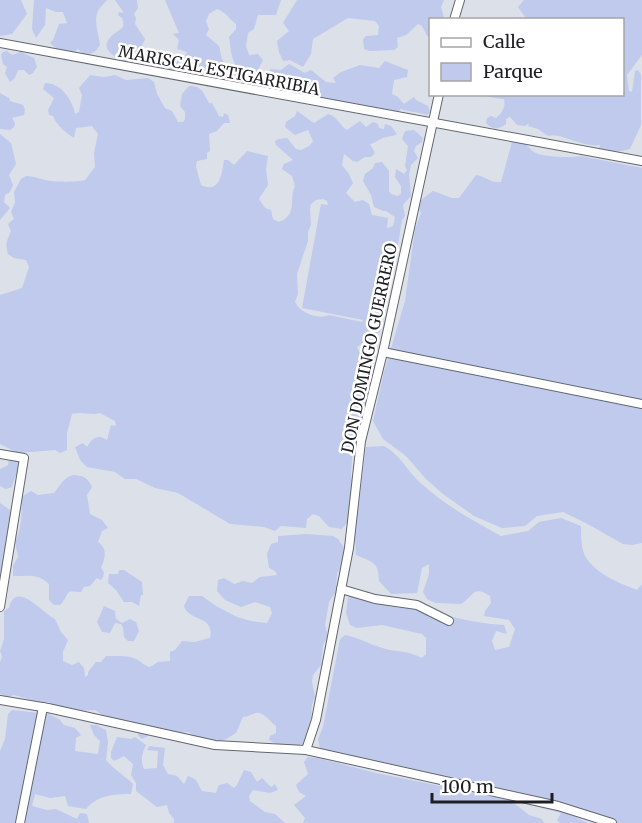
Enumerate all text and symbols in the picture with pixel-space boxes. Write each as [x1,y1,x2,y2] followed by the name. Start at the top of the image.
[429,18,624,96] legend
[483,30,525,53] text: Calle
[117,41,322,99] street label: MARISCAL ESTIGARRIBIA
[483,60,543,83] text: Parque
[337,241,401,455] street label: DON DOMINGO GUERRERO
[432,766,552,804] scale bar
[441,775,494,798] text: 100 m

